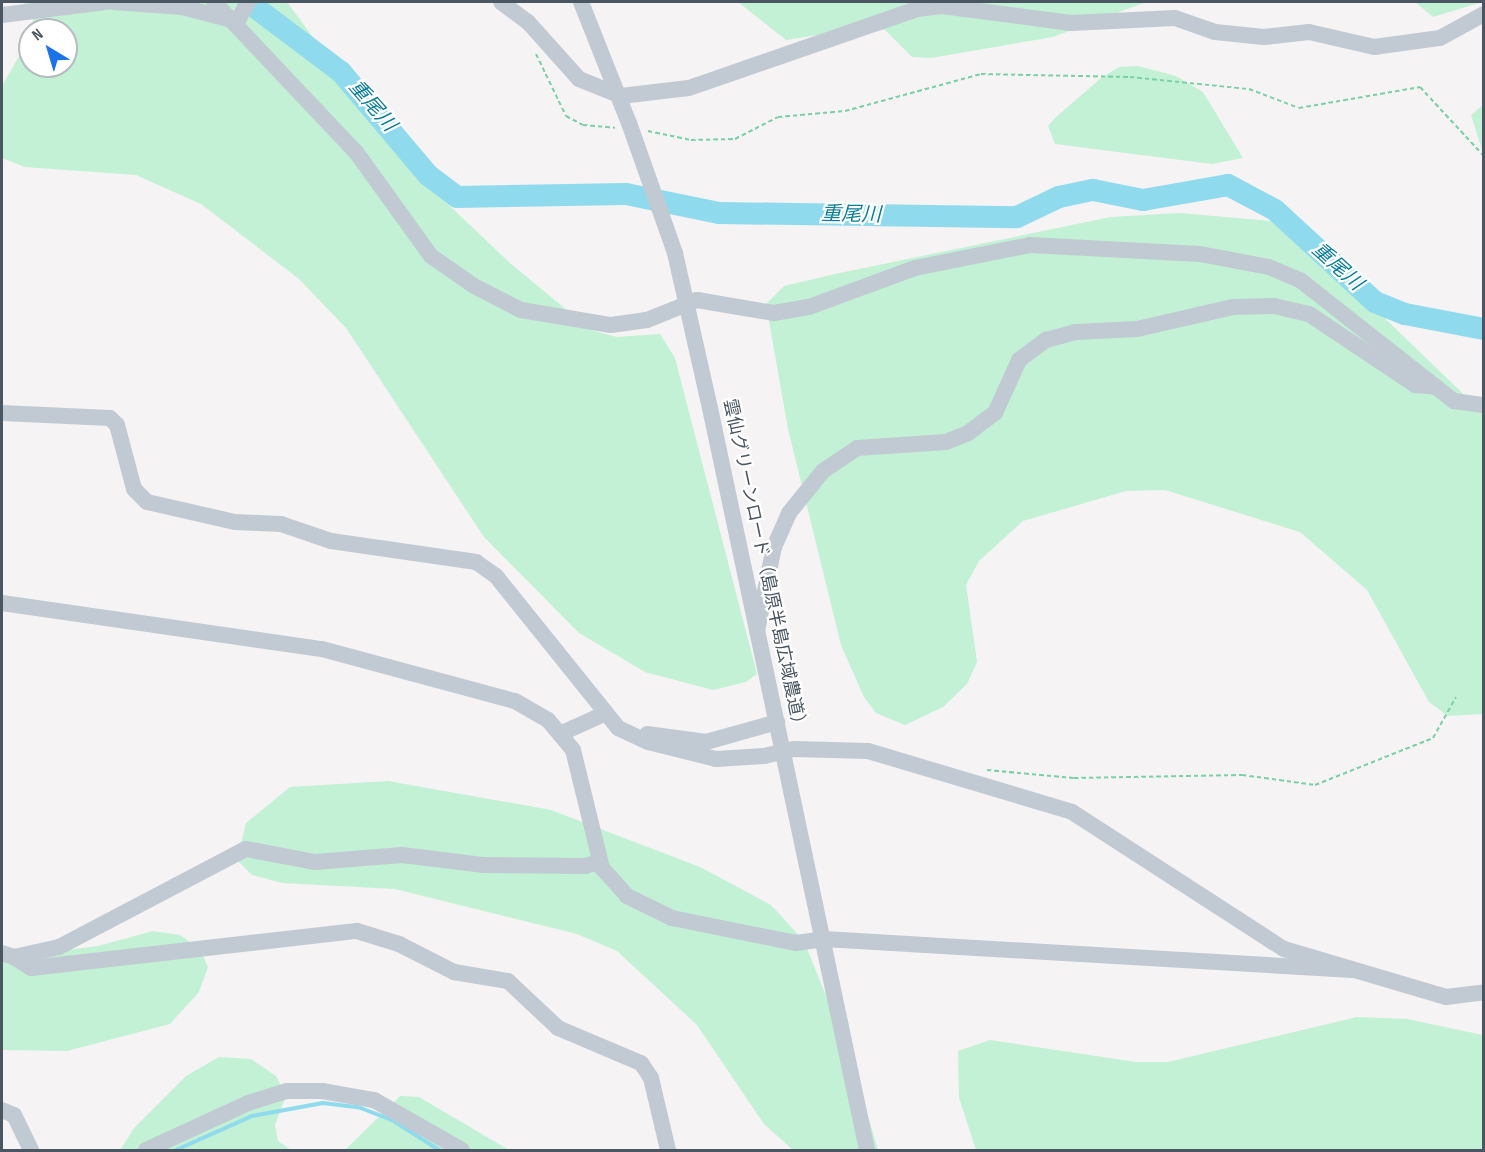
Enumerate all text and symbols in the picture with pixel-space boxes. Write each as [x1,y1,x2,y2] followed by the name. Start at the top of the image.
[18,18,78,78] north arrow
[29,25,47,45] text: N
[343,75,401,137] water label: 重尾川
[821,202,881,228] water label: 重尾川
[1307,238,1367,296] water label: 重尾川
[718,396,810,736] street label: 雲仙グリーンロード（島原半島広域農道）

